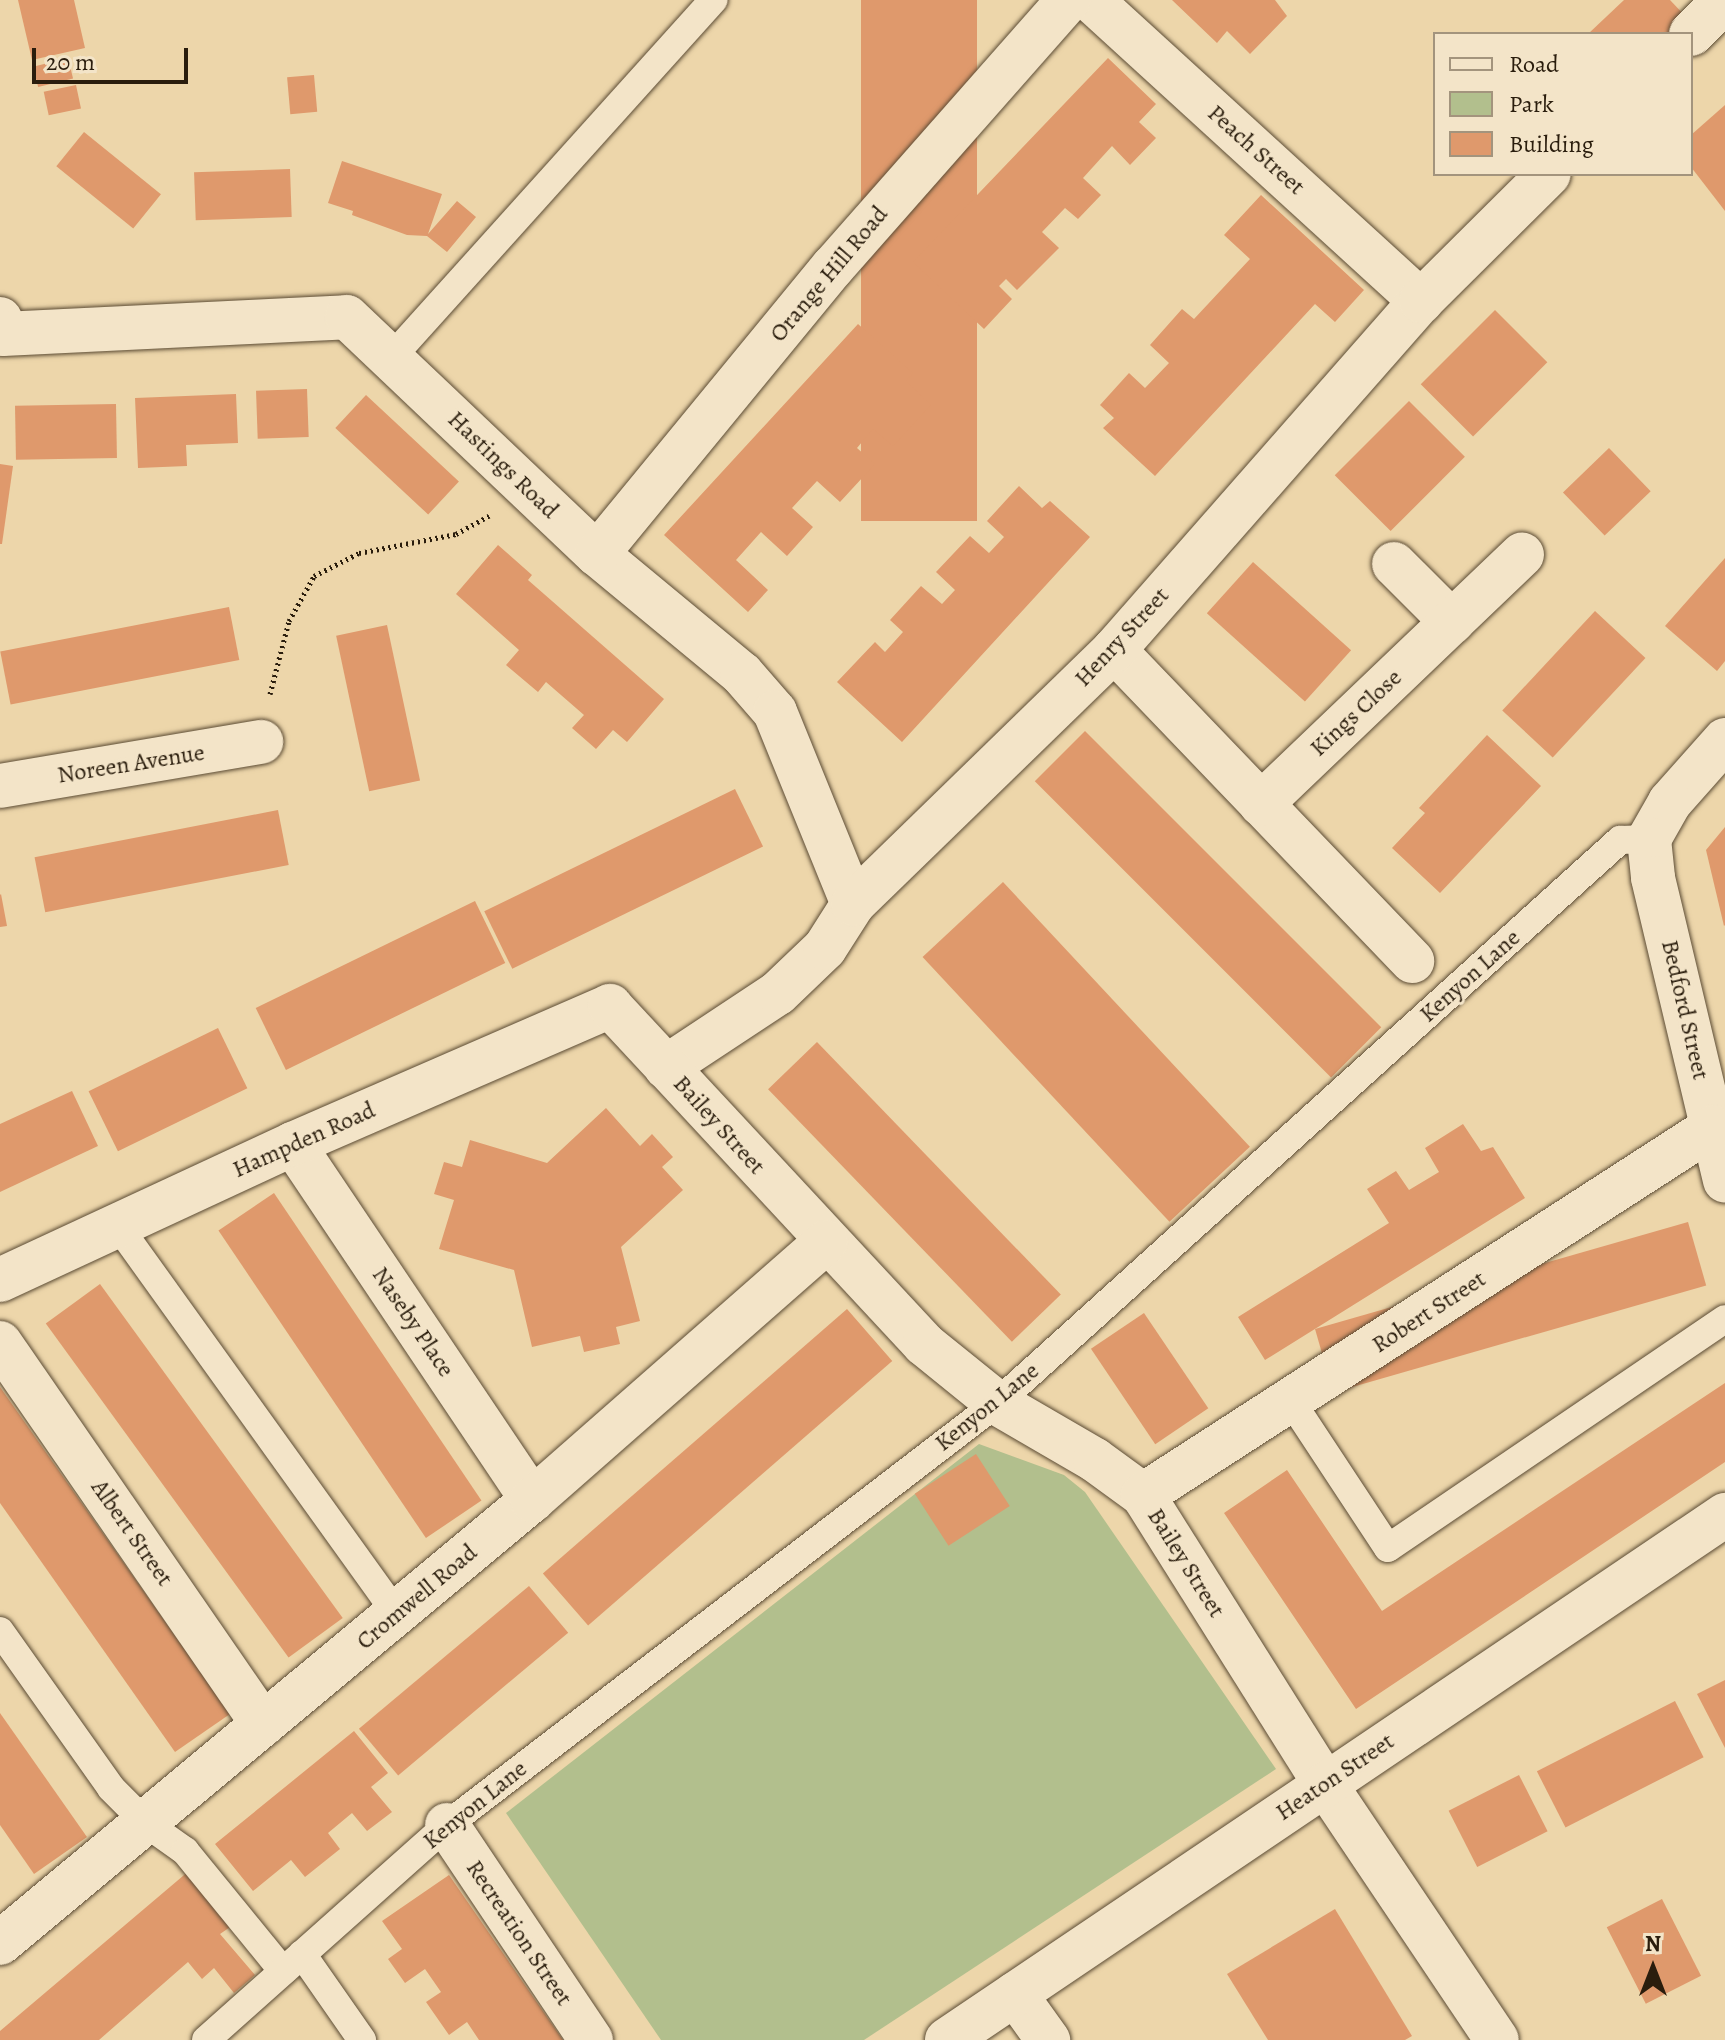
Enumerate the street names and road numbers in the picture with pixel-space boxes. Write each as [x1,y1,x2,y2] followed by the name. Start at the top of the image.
[1201,99,1311,201] street label: Peach Street
[764,200,894,348] street label: Orange Hill Road
[442,405,564,525] street label: Hastings Road
[1069,581,1175,693] street label: Henry Street
[1304,663,1408,763] street label: Kings Close
[55,738,207,790] street label: Noreen Avenue
[1414,923,1526,1029] street label: Kenyon Lane
[1655,937,1715,1083] street label: Bedford Street
[667,1070,771,1180] street label: Bailey Street
[228,1096,380,1184] street label: Hampden Road
[366,1262,460,1382] street label: Naseby Place
[1367,1265,1491,1359] street label: Robert Street
[929,1356,1045,1458] street label: Kenyon Lane
[85,1474,179,1592] street label: Albert Street
[1141,1503,1231,1623] street label: Bailey Street
[351,1538,483,1656] street label: Cromwell Road
[1270,1727,1400,1827] street label: Heaton Street
[417,1754,533,1856] street label: Kenyon Lane
[460,1855,578,2011] street label: Recreation Street

